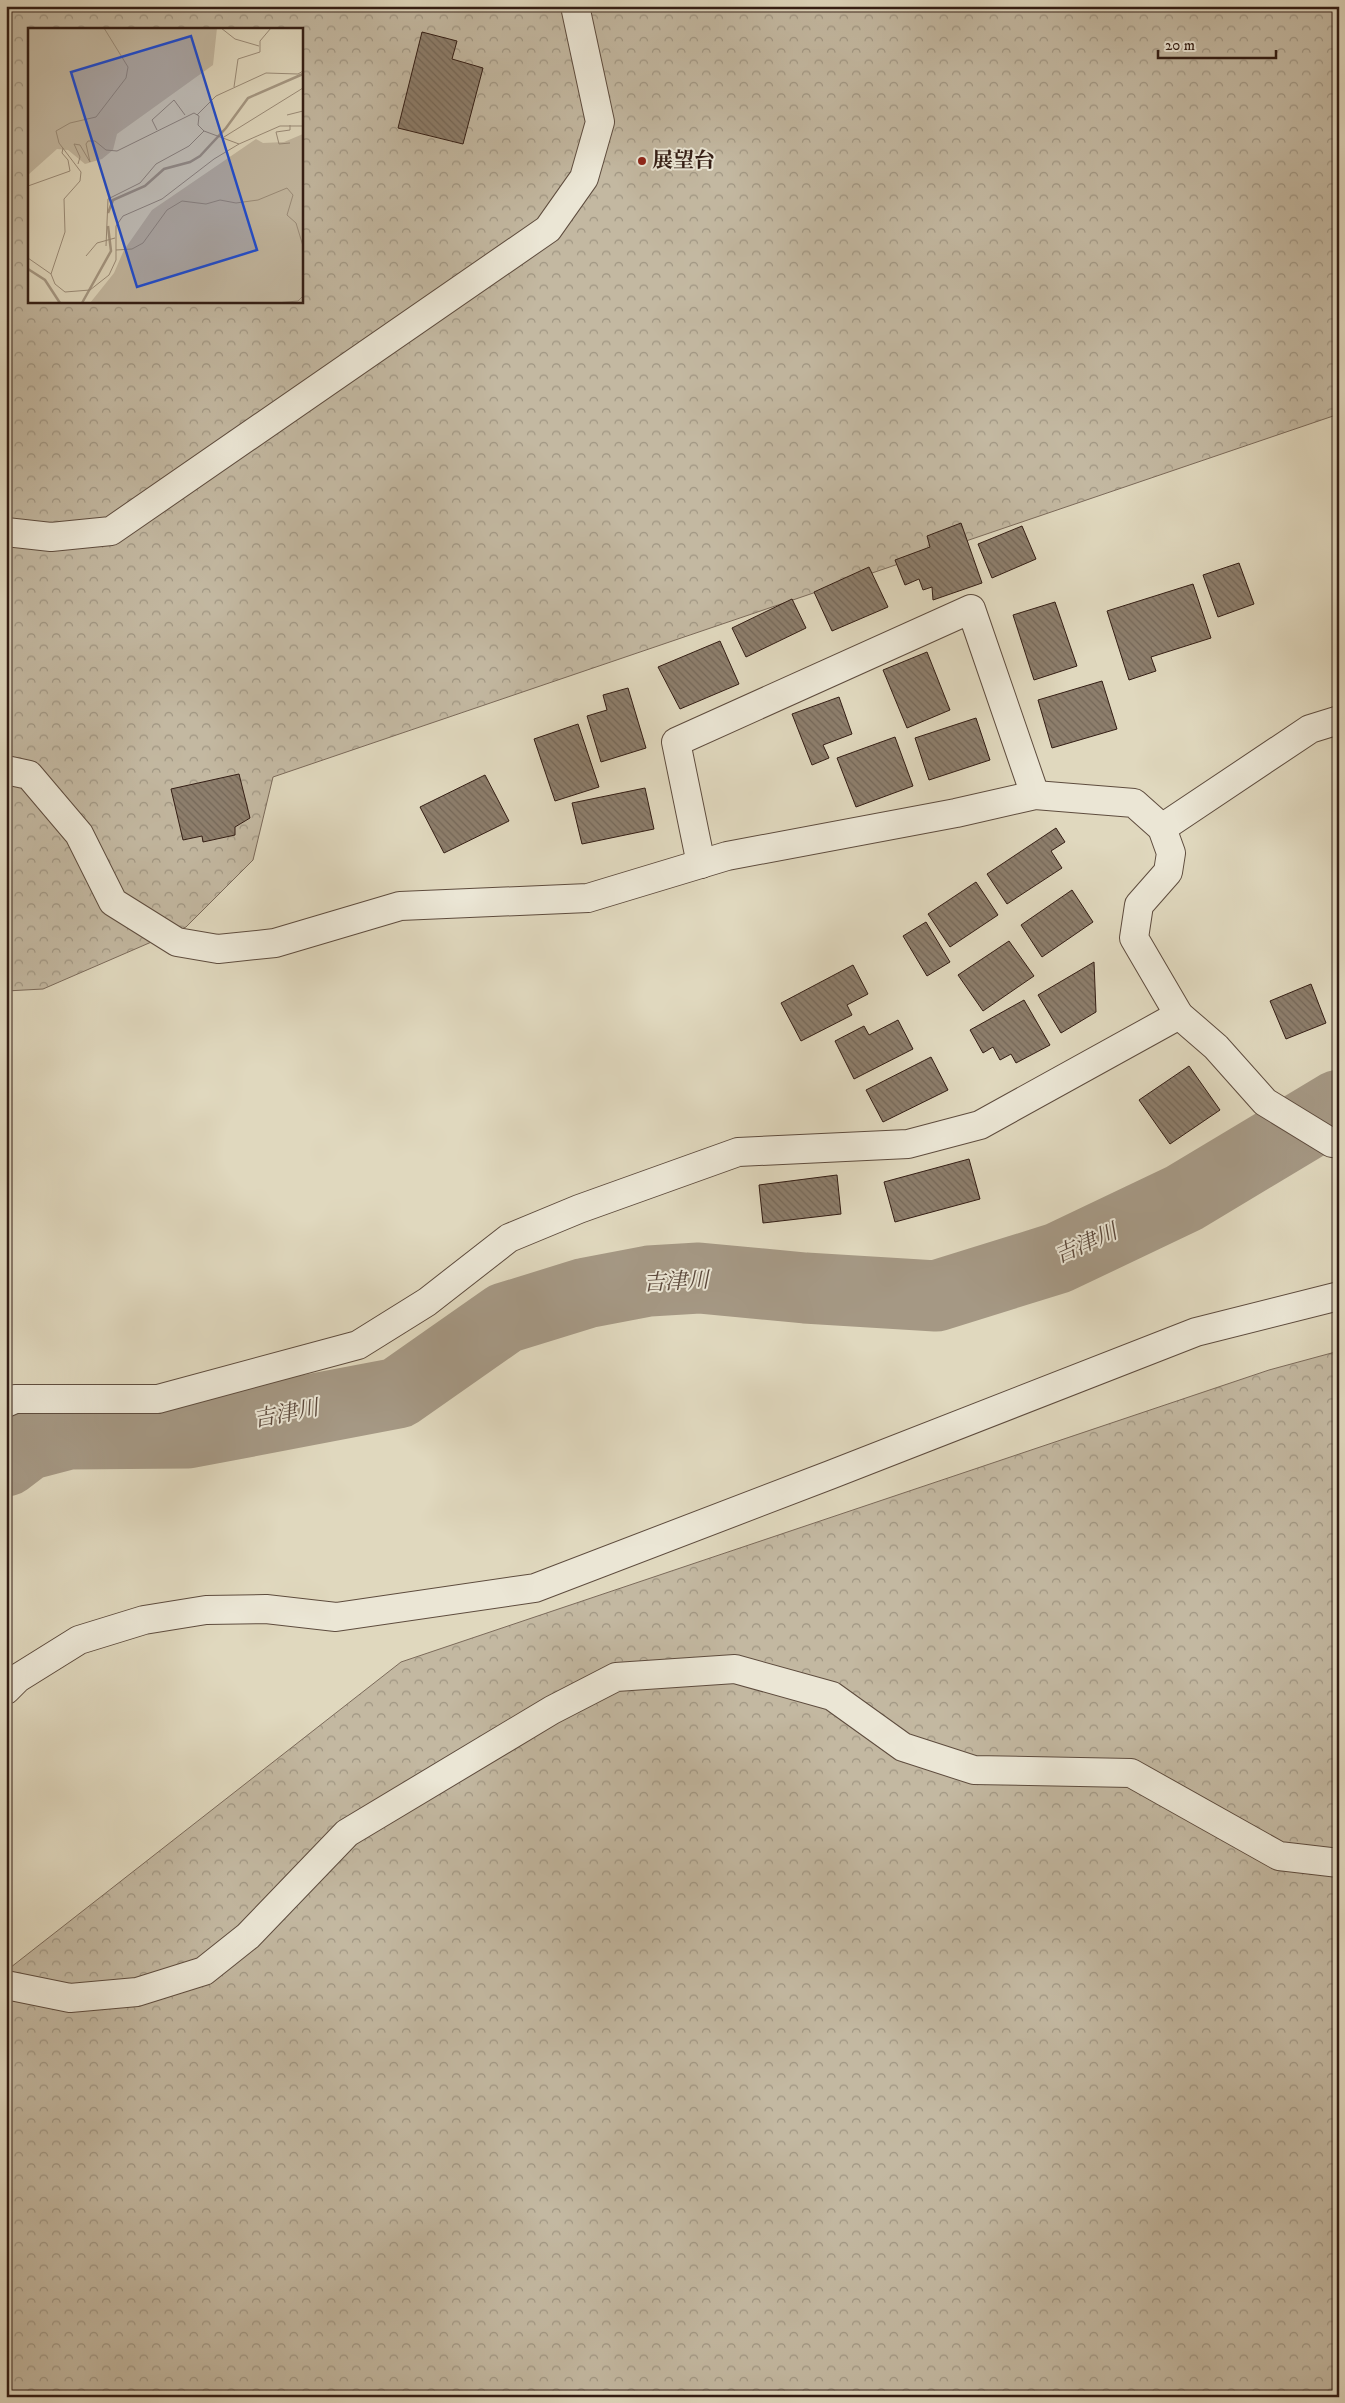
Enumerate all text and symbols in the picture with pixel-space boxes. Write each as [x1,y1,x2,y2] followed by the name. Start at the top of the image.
[28,28,302,302] inset map
[1158,28,1275,60] scale bar
[1165,36,1195,55] text: 20 m
[652,148,715,174] place label: 展望台
[636,155,648,167] marker: 展望台
[1050,1217,1123,1270] water label: 吉津川
[642,1267,712,1297] water label: 吉津川
[251,1394,323,1434] water label: 吉津川

